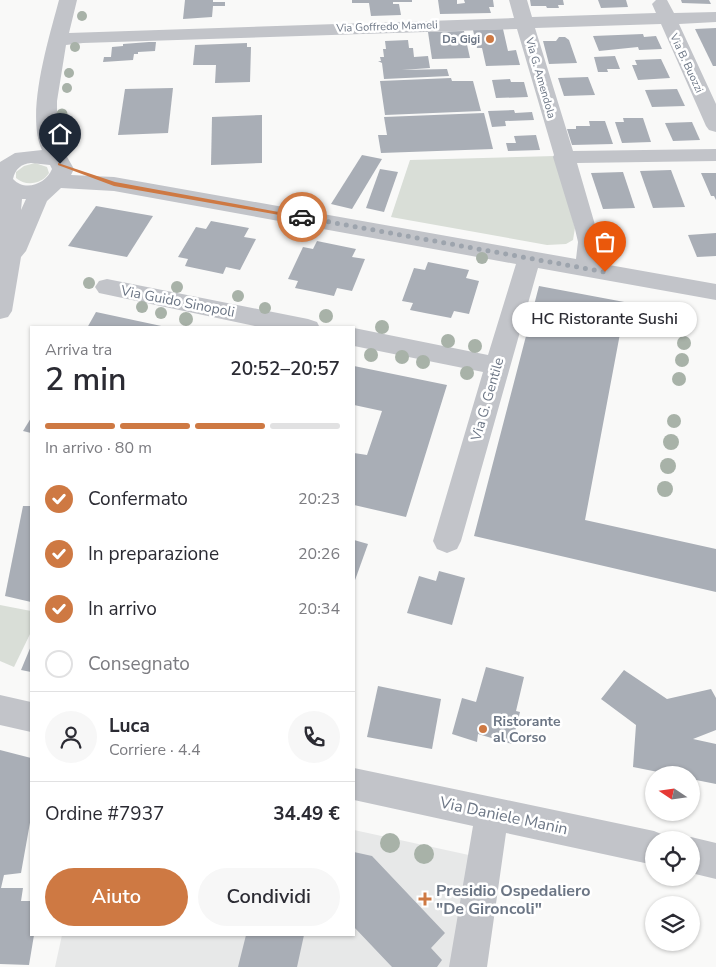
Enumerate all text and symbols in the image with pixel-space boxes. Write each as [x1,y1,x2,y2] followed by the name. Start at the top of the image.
[335,17,438,36] street label: Via Goffredo Mameli
[666,30,707,95] street label: Via B. Buozzi
[442,32,480,47] place label: Da Gigi
[484,33,496,45] marker: Da Gigi
[522,35,559,120] street label: Via G. Amendola
[39,113,81,164] pin
[46,120,74,148] icon: home
[277,192,327,242] courier
[288,203,316,231] icon: car
[584,221,626,272] pin
[591,228,619,256] icon: bag
[118,281,236,322] street label: Via Guido Sinopoli
[512,302,698,337] callout: HC Ristorante Sushi
[531,308,678,330] text: HC Ristorante Sushi
[45,339,112,361] text: Arriva tra
[466,355,508,444] street label: Via G. Gentile
[230,356,340,382] text: 20:52–20:57
[45,358,127,401] text: 2 min
[45,437,152,459] text: In arrivo · 80 m
[45,485,73,513] icon: check
[88,486,188,512] text: Confermato
[298,488,340,510] text: 20:23
[45,540,73,568] icon: check
[88,541,219,567] text: In preparazione
[298,543,340,565] text: 20:26
[45,595,73,623] icon: check
[88,596,157,622] text: In arrivo
[298,598,340,620] text: 20:34
[88,651,190,677] text: Consegnato
[45,711,97,763] button: person
[288,711,340,763] button: phone
[493,712,561,747] place label: Ristorante al Corso
[109,713,150,739] text: Luca
[477,723,489,735] marker: Ristorante al Corso
[109,739,201,761] text: Corriere · 4.4
[645,766,700,821] north arrow
[645,766,700,951] map controls
[437,791,570,840] street label: Via Daniele Manin
[45,801,165,827] text: Ordine #7937
[273,801,340,827] text: 34.49 €
[645,831,700,886] button: locate
[45,868,188,926] button: Aiuto
[198,868,340,926] button: Condividi
[436,880,590,920] place label: Presidio Ospedaliero "De Gironcoli"
[418,892,432,906] marker: Presidio Ospedaliero "De Gironcoli"
[645,896,700,951] button: layers

